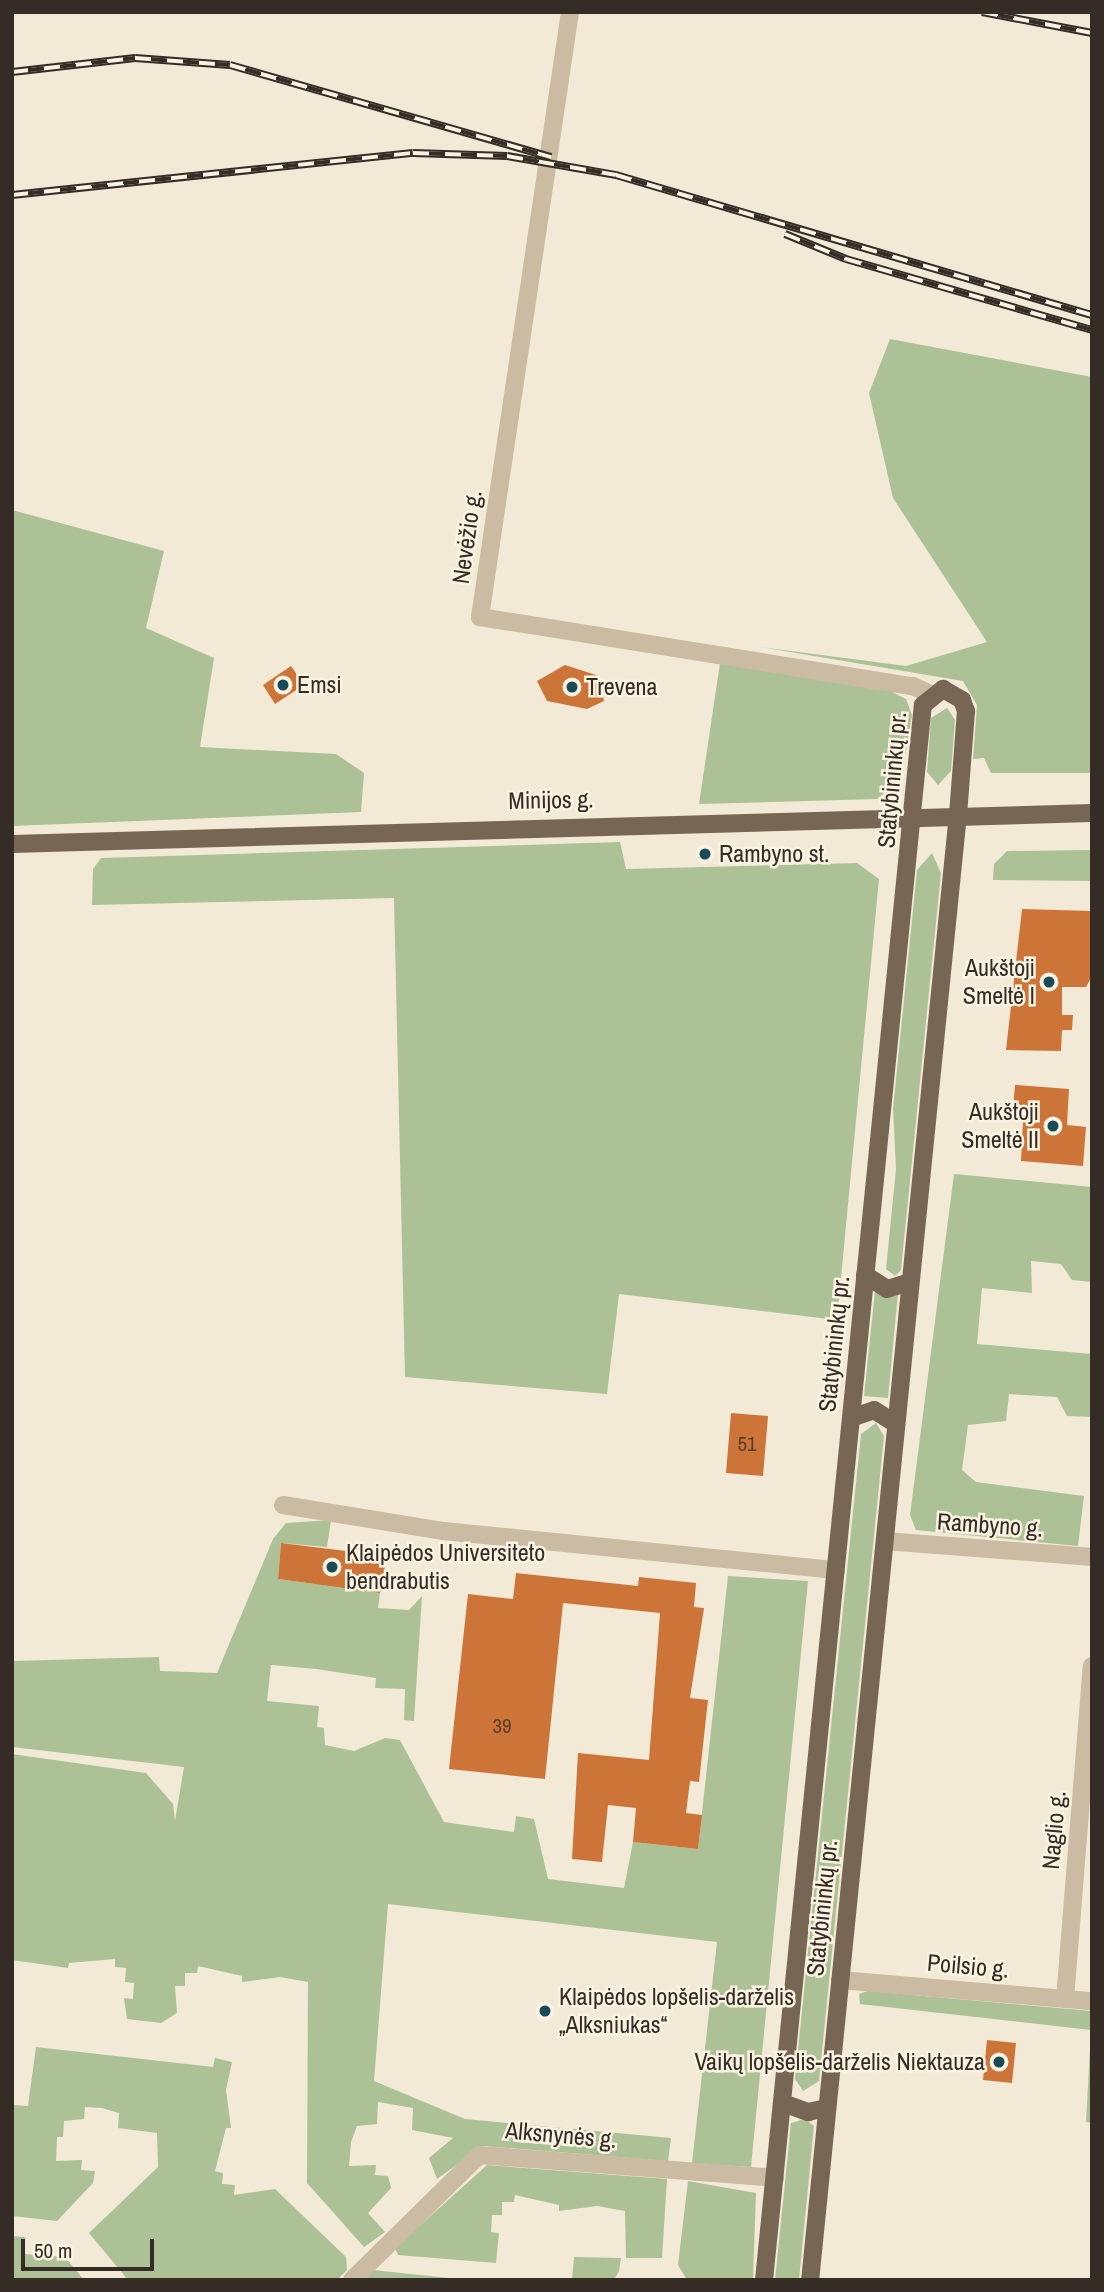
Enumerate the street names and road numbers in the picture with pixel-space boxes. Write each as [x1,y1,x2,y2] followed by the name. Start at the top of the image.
[446,488,488,586] street label: Nevėžio g.
[872,711,912,849] street label: Statybininkų pr.
[508,785,594,815] street label: Minijos g.
[813,1274,855,1414] street label: Statybininkų pr.
[936,1507,1044,1543] street label: Rambyno g.
[1036,1790,1072,1870] street label: Naglio g.
[801,1838,843,1978] street label: Statybininkų pr.
[926,1948,1010,1984] street label: Poilsio g.
[504,2116,618,2154] street label: Alksnynės g.

